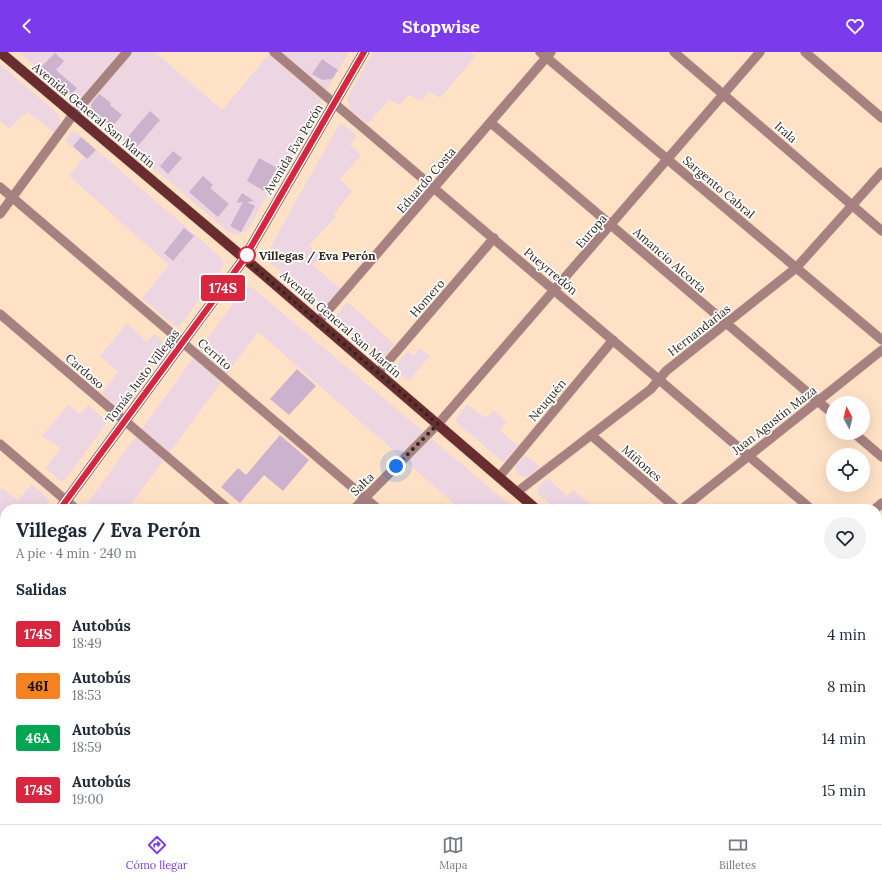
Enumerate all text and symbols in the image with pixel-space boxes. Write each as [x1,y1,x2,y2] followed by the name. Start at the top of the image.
[16,15,38,37] icon: back
[402,15,480,38] text: Stopwise
[844,15,866,37] icon: heart
[29,59,158,171] street label: Avenida General San Martín
[260,101,326,198] street label: Avenida Eva Perón
[772,118,800,146] street label: Irala
[393,144,459,216] street label: Eduardo Costa
[680,153,758,221] street label: Sargento Cabral
[572,211,610,251] street label: Europa
[630,224,710,296] street label: Amancio Alcorta
[521,244,581,298] street label: Pueyrredón
[238,246,256,264] marker: Villegas / Eva Perón
[259,248,376,264] place label: Villegas / Eva Perón
[277,267,405,381] street label: Avenida General San Martín
[195,275,251,301] line badge: 174S
[406,276,448,320] street label: Homero
[209,279,237,297] text: 174S
[665,301,734,359] street label: Hernandarias
[102,326,183,426] street label: Tomás Justo Villegas
[195,335,235,373] street label: Cerrito
[63,350,107,392] street label: Cardoso
[525,376,569,424] street label: Neuquén
[728,382,819,458] street label: Juan Agustín Maza
[826,396,870,440] north arrow
[826,396,870,492] map controls
[619,442,665,485] street label: Miñones
[826,448,870,492] button: locate
[386,456,406,476] your location
[347,469,377,499] street label: Salta
[824,517,866,559] button: heart
[16,518,201,542] text: Villegas / Eva Perón
[16,545,137,562] text: A pie · 4 min · 240 m
[16,580,67,599] text: Salidas
[72,616,131,635] text: Autobús
[24,625,52,643] text: 174S
[827,625,866,644] text: 4 min
[72,635,102,652] text: 18:49
[72,668,131,687] text: Autobús
[27,677,49,695] text: 46I
[827,677,866,696] text: 8 min
[72,687,102,704] text: 18:53
[72,720,131,739] text: Autobús
[26,729,50,747] text: 46A
[822,729,866,748] text: 14 min
[72,739,102,756] text: 18:59
[72,772,131,791] text: Autobús
[24,781,52,799] text: 174S
[822,781,866,800] text: 15 min
[72,791,104,808] text: 19:00
[126,834,188,872] tab: Cómo llegar
[439,834,467,872] tab: Mapa
[719,834,756,872] tab: Billetes

